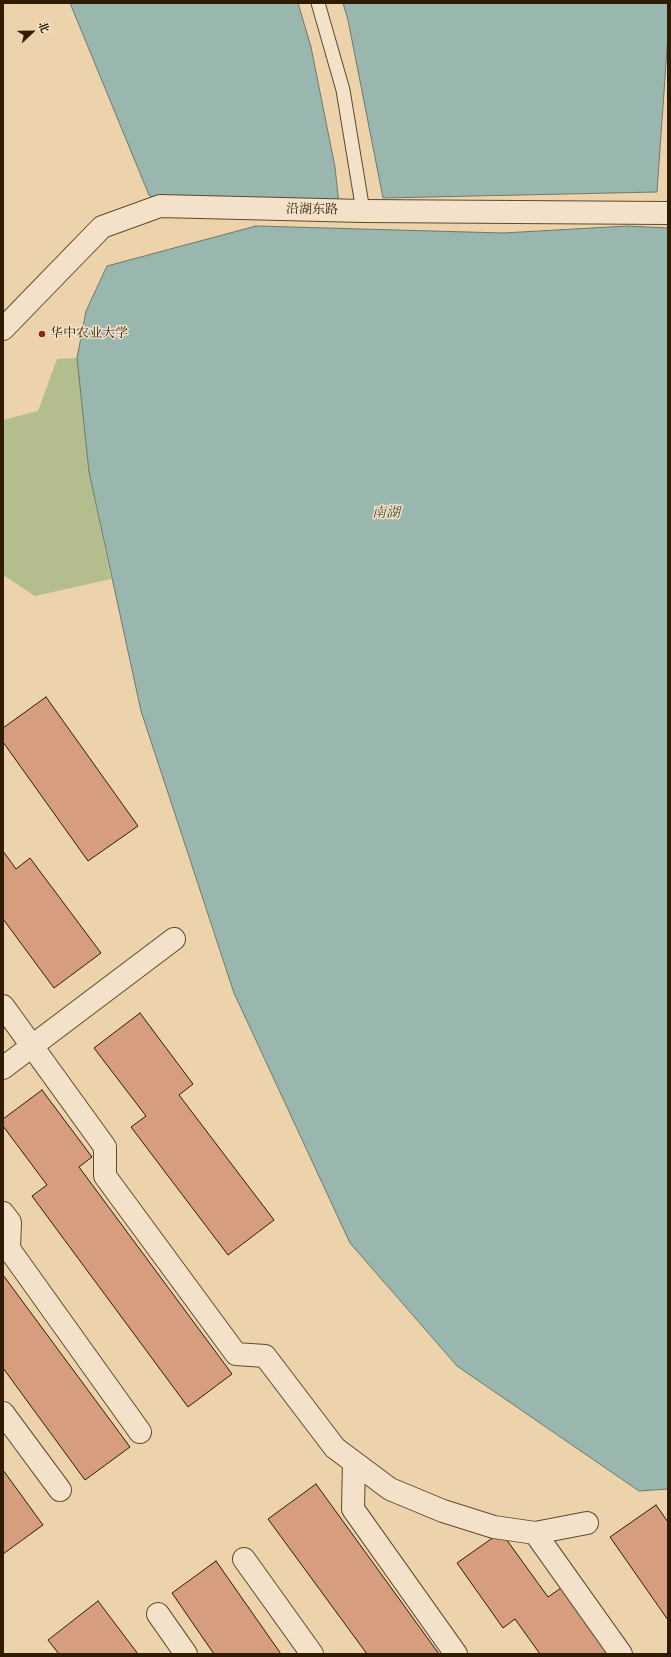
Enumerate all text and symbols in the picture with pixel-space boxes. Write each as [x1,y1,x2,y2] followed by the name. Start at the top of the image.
[12,12,52,52] north arrow
[35,20,52,35] text: 北
[286,202,338,218] street label: 沿湖东路
[50,326,128,342] place label: 华中农业大学
[37,329,47,339] marker: 华中农业大学
[372,506,400,522] water label: 南湖

